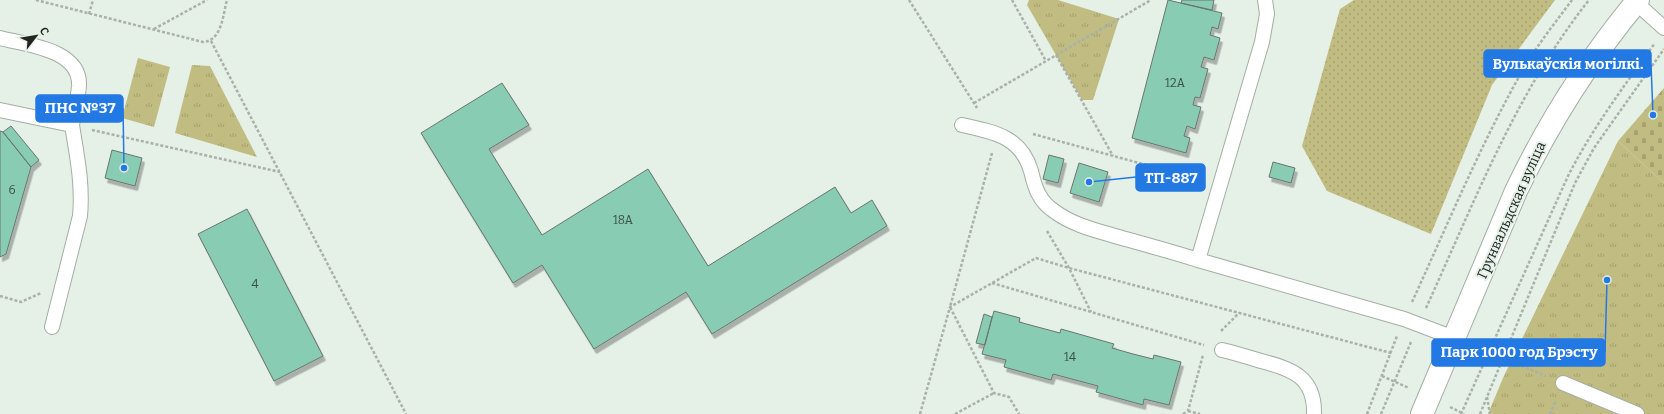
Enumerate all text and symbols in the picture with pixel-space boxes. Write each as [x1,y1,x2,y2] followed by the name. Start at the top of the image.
[16,16,56,56] north arrow
[37,25,52,37] text: С
[1484,50,1651,77] callout: Вулькаўскія могілкі.
[1493,55,1643,73] text: Вулькаўскія могілкі.
[1165,76,1185,90] house number: 12А
[36,95,123,122] callout: ПНС №37
[45,99,115,117] text: ПНС №37
[1474,139,1550,281] street label: Грунвальдская вуліца
[1136,164,1205,191] callout: ТП-887
[1144,169,1198,187] text: ТП-887
[8,183,16,197] house number: 6
[613,213,634,227] house number: 18А
[251,277,259,291] house number: 4
[1432,339,1605,366] callout: Парк 1000 год Брэсту
[1440,343,1598,361] text: Парк 1000 год Брэсту
[1064,350,1076,364] house number: 14

